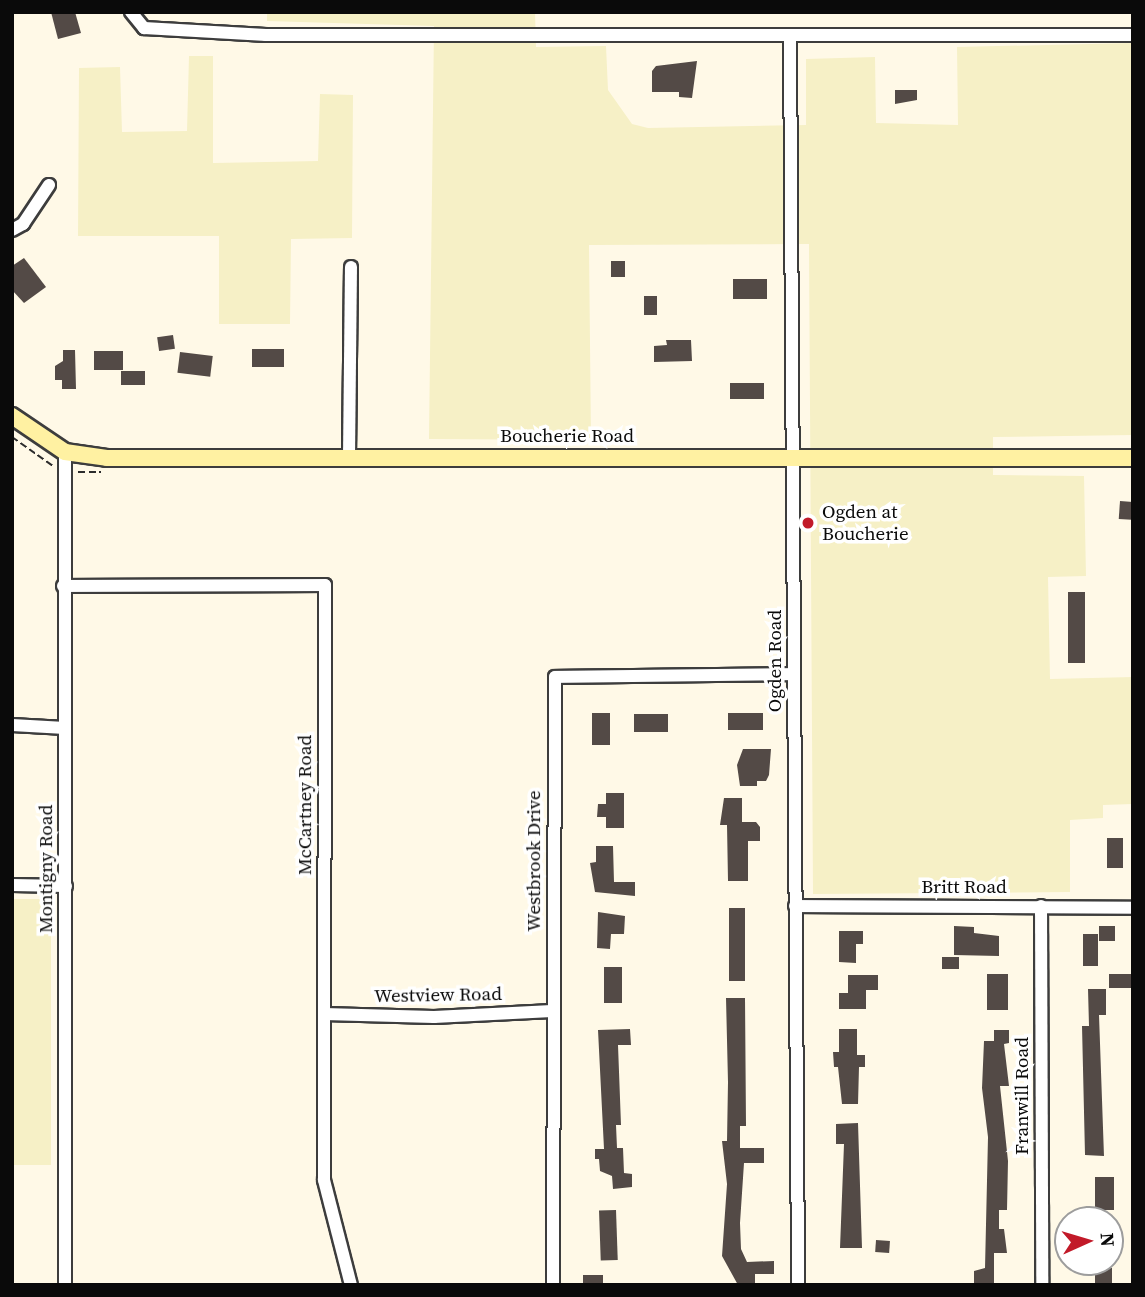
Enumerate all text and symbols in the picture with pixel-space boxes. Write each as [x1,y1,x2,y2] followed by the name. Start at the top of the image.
[500,425,634,447] street label: Boucherie Road
[822,501,909,545] place label: Ogden at Boucherie
[800,515,816,531] marker: Ogden at Boucherie
[764,610,786,712] street label: Ogden Road
[294,735,316,875] street label: McCartney Road
[523,790,545,932] street label: Westbrook Drive
[35,805,57,933] street label: Montigny Road
[921,876,1007,898] street label: Britt Road
[374,982,502,1008] street label: Westview Road
[1011,1037,1033,1155] street label: Franwill Road
[1054,1206,1124,1276] north arrow
[1095,1232,1121,1247] text: N

